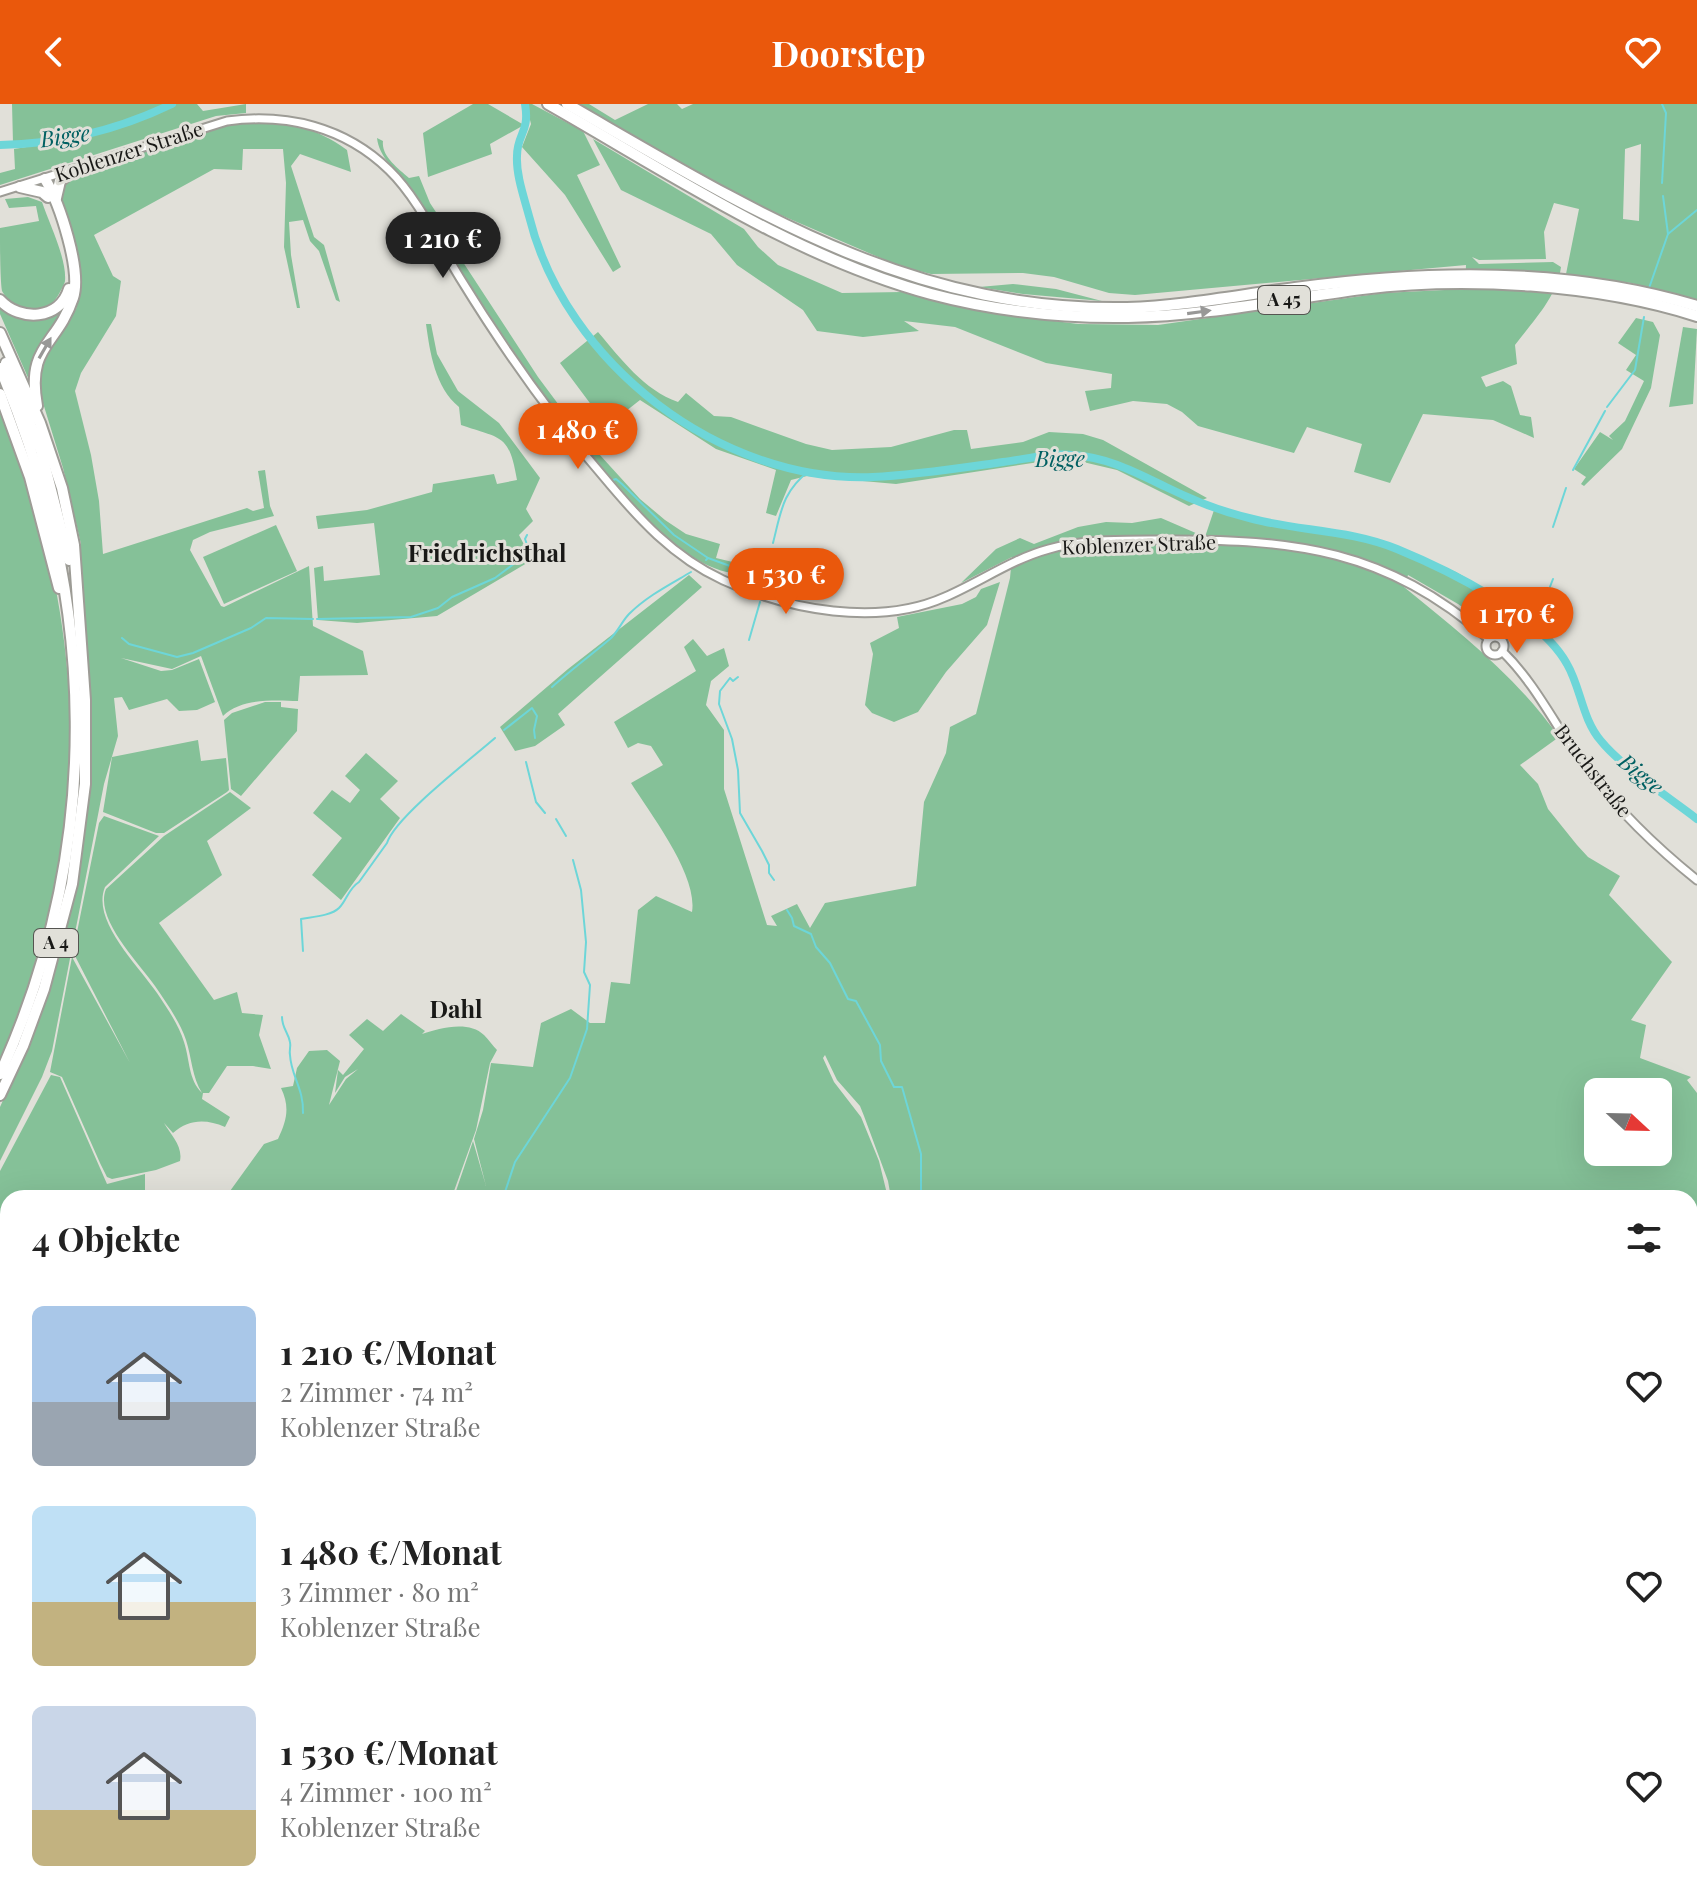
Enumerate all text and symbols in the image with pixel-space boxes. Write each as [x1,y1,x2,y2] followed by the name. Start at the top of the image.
[771,28,926,76] text: Doorstep
[32,30,76,74] icon: back
[1621,30,1665,74] icon: heart
[51,114,206,187] street label: Koblenzer Straße
[37,117,92,153] water label: Bigge
[369,212,517,280] pin: 1 210 €
[404,220,482,255] text: 1 210 €
[1258,286,1310,314] road number: A 45
[1187,306,1212,319] one-way arrow
[37,337,51,359] one-way arrow
[504,403,652,471] pin: 1 480 €
[536,411,620,446] text: 1 480 €
[1034,443,1085,473] water label: Bigge
[1061,527,1217,560] street label: Koblenzer Straße
[408,536,567,568] district label: Friedrichsthal
[712,548,860,616] pin: 1 530 €
[746,556,826,591] text: 1 530 €
[1443,587,1591,655] pin: 1 170 €
[1478,595,1556,630] text: 1 170 €
[1549,718,1639,822] street label: Bruchstraße
[1612,745,1671,801] water label: Bigge
[34,929,78,957] road number: A 4
[430,992,483,1024] district label: Dahl
[1584,1078,1672,1166] north arrow
[1584,1078,1672,1166] map controls
[32,1215,181,1261] text: 4 Objekte
[1622,1216,1666,1260] icon: filters
[280,1328,496,1374] text: 1 210 €/Monat
[96,1338,192,1434] icon: home
[1622,1364,1666,1408] icon: heart
[280,1374,473,1409] text: 2 Zimmer · 74 m²
[280,1409,481,1444] text: Koblenzer Straße
[280,1528,502,1574] text: 1 480 €/Monat
[96,1538,192,1634] icon: home
[1622,1564,1666,1608] icon: heart
[280,1574,479,1609] text: 3 Zimmer · 80 m²
[280,1609,481,1644] text: Koblenzer Straße
[280,1728,498,1774] text: 1 530 €/Monat
[96,1738,192,1834] icon: home
[1622,1764,1666,1808] icon: heart
[280,1774,492,1809] text: 4 Zimmer · 100 m²
[280,1809,481,1844] text: Koblenzer Straße

